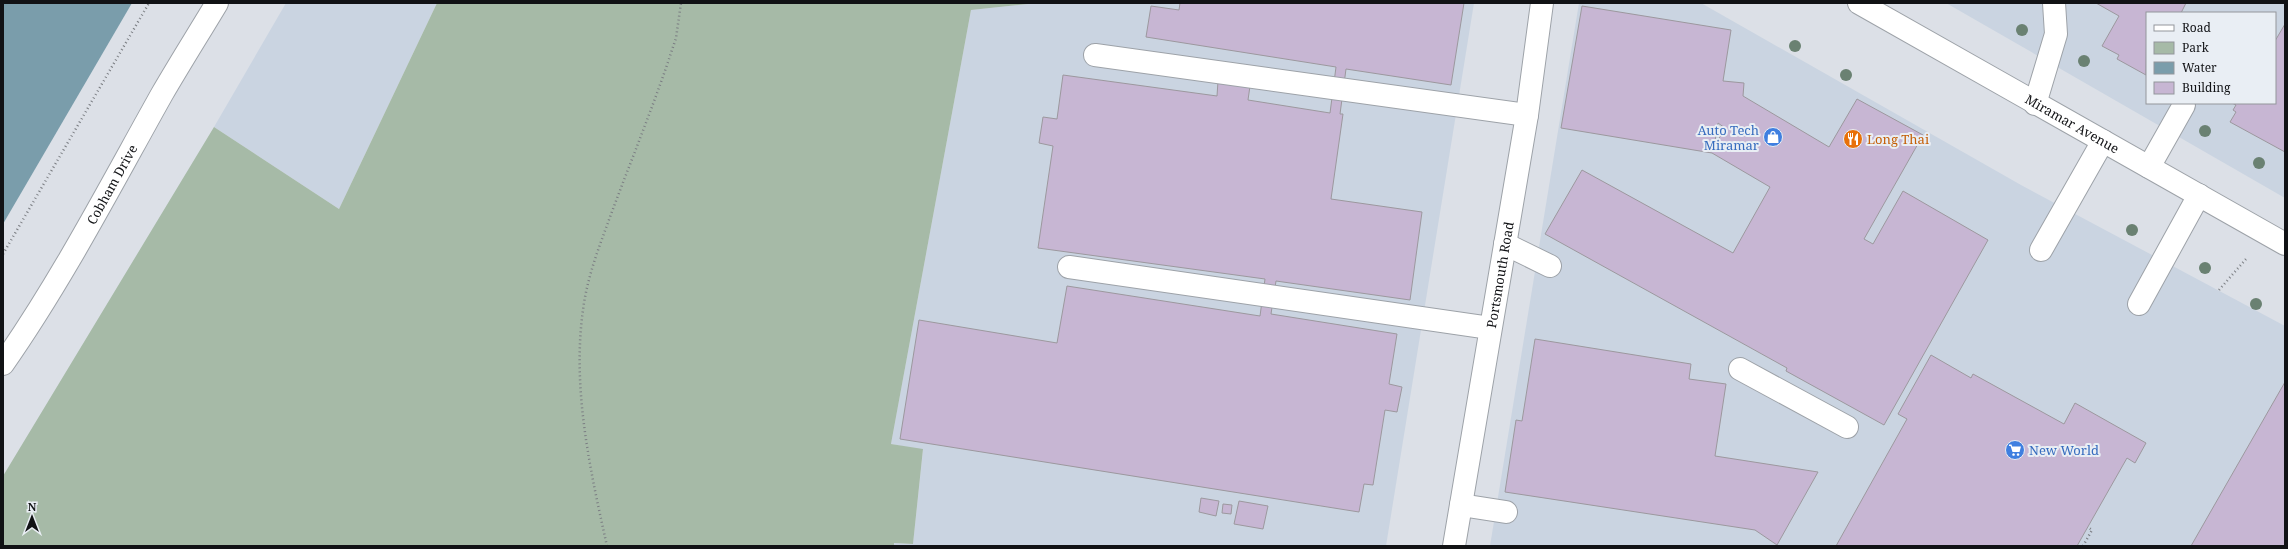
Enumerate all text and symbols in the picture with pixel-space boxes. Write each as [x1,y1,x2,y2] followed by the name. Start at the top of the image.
[2146,12,2276,104] legend
[2182,19,2212,36] text: Road
[2182,39,2210,56] text: Park
[2182,59,2217,76] text: Water
[2182,79,2231,96] text: Building
[2022,90,2122,157] street label: Miramar Avenue
[1697,121,1759,154] place label: Auto Tech Miramar
[1762,126,1784,148] shop icon: Auto Tech Miramar
[1842,128,1864,150] restaurant icon: Long Thai
[1867,130,1929,148] place label: Long Thai
[82,141,141,228] street label: Cobham Drive
[1482,220,1518,329] street label: Portsmouth Road
[2004,439,2026,461] supermarket icon: New World
[2029,441,2099,459] place label: New World
[12,497,52,537] north arrow
[28,499,37,514] text: N

